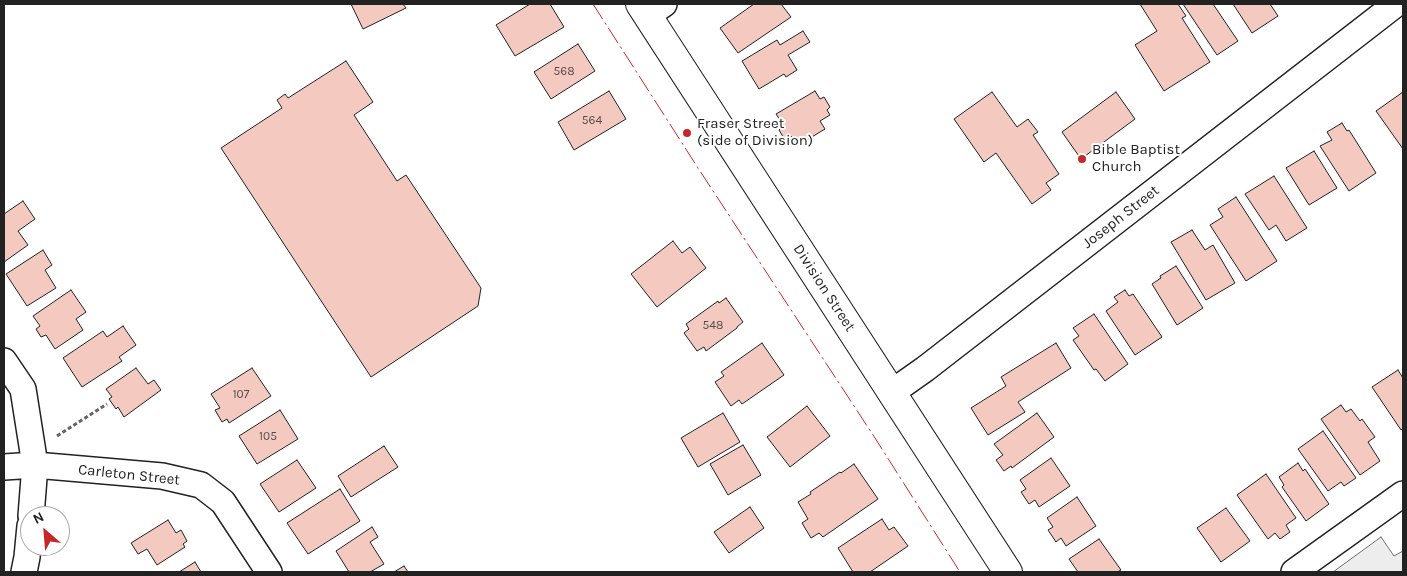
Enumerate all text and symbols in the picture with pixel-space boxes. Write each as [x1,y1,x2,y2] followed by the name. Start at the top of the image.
[553,65,575,79] house number: 568
[582,114,602,128] house number: 564
[697,115,813,150] place label: Fraser Street (side of Division)
[681,127,693,139] marker: Fraser Street (side of Division)
[1092,141,1180,176] place label: Bible Baptist Church
[1076,153,1088,165] marker: Bible Baptist Church
[1079,181,1163,253] street label: Joseph Street
[789,241,859,335] street label: Division Street
[703,319,723,333] house number: 548
[233,388,249,402] house number: 107
[259,430,277,444] house number: 105
[77,461,181,489] street label: Carleton Street
[20,506,70,556] north arrow
[30,508,47,528] text: N

